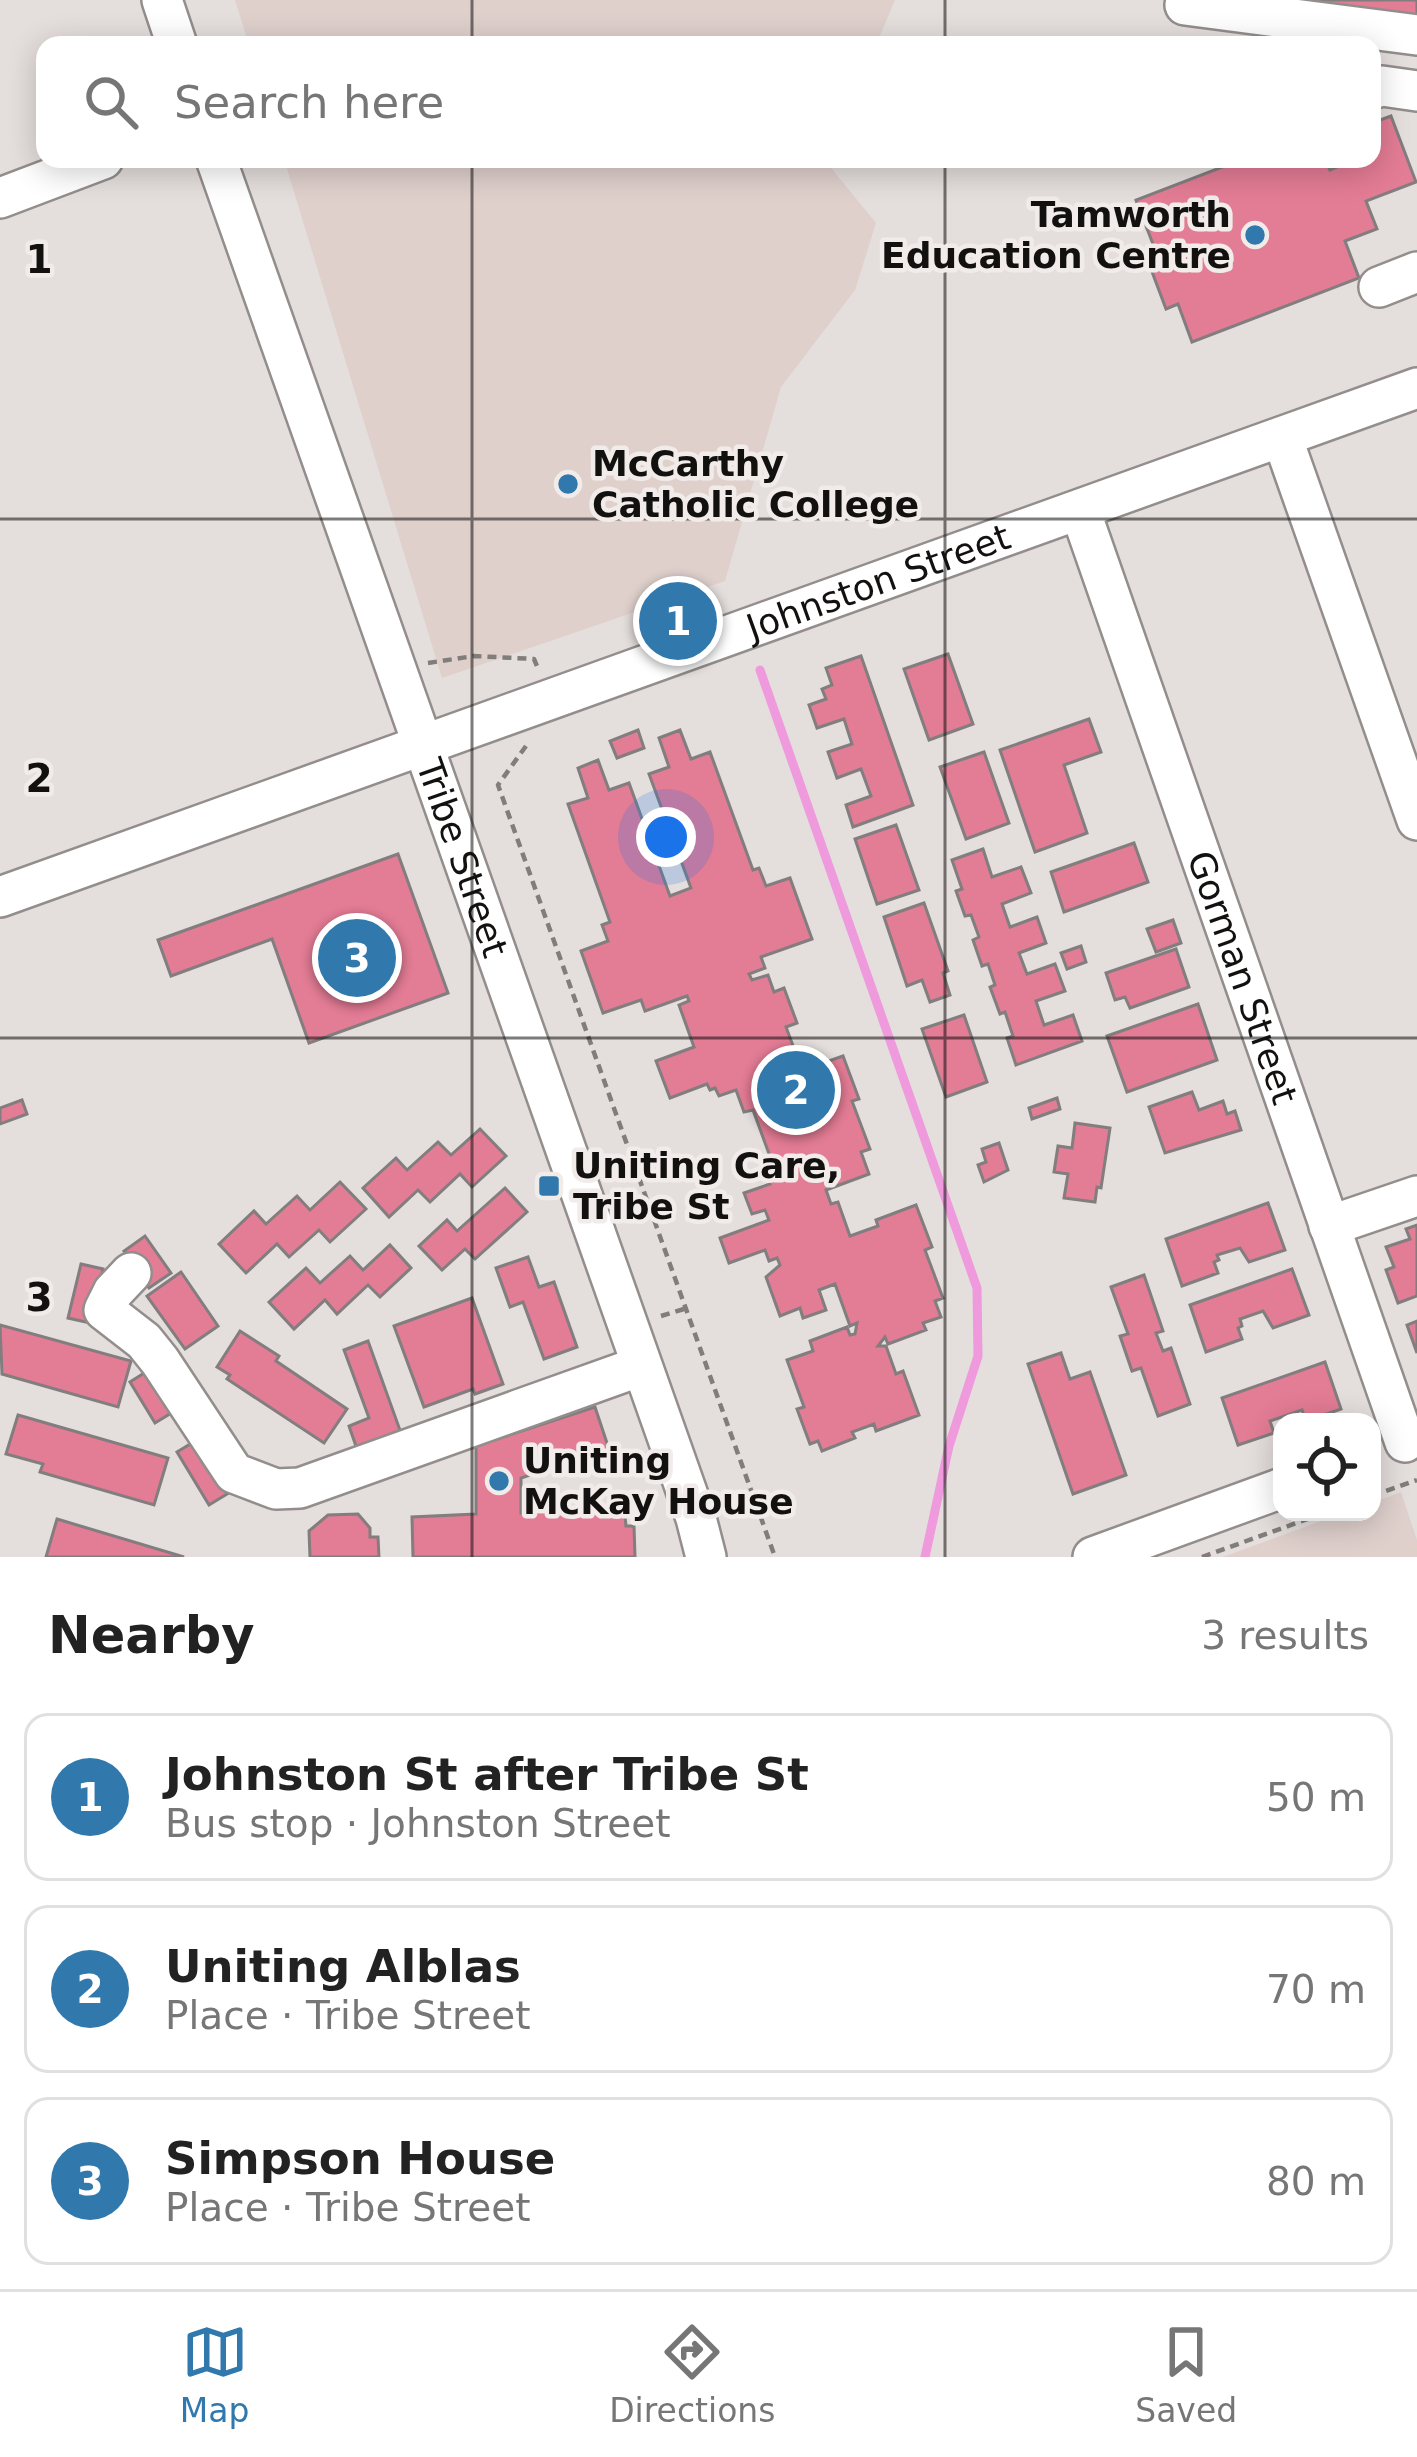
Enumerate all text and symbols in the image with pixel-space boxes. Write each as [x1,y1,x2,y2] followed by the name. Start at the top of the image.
[36,36,1381,168] search box
[78,69,144,135] icon: search
[174,76,444,129] text: Search here
[881,194,1231,276] place label: Tamworth Education Centre
[1242,222,1268,248] marker: Tamworth Education Centre
[25,237,53,282] text: 1
[592,443,919,525] place label: McCarthy Catholic College
[555,471,581,497] marker: McCarthy Catholic College
[739,515,1015,648] street label: Johnston Street
[639,576,717,666] pin: 1
[409,752,517,962] street label: Tribe Street
[25,756,53,801] text: 2
[636,807,696,867] your location
[1180,846,1306,1109] street label: Gorman Street
[318,913,396,1003] pin: 3
[757,1045,835,1135] pin: 2
[573,1145,840,1227] place label: Uniting Care, Tribe St
[536,1173,562,1199] marker: Uniting Care, Tribe St
[25,1275,53,1320] text: 3
[1273,1413,1381,1521] map controls
[1273,1413,1381,1521] button: locate
[523,1440,794,1522] place label: Uniting McKay House
[486,1468,512,1494] marker: Uniting McKay House
[48,1606,255,1665] text: Nearby
[1201,1613,1369,1658] text: 3 results
[165,1748,809,1801] text: Johnston St after Tribe St
[76,1775,104,1820] text: 1
[1266,1775,1366,1820] text: 50 m
[165,1801,671,1846] text: Bus stop · Johnston Street
[165,1940,521,1993] text: Uniting Alblas
[76,1967,104,2012] text: 2
[1266,1967,1366,2012] text: 70 m
[165,1993,531,2038] text: Place · Tribe Street
[165,2132,555,2185] text: Simpson House
[76,2159,104,2204] text: 3
[1266,2159,1366,2204] text: 80 m
[165,2185,531,2230] text: Place · Tribe Street
[180,2319,250,2430] tab: Map
[609,2319,775,2430] tab: Directions
[1135,2319,1237,2430] tab: Saved

